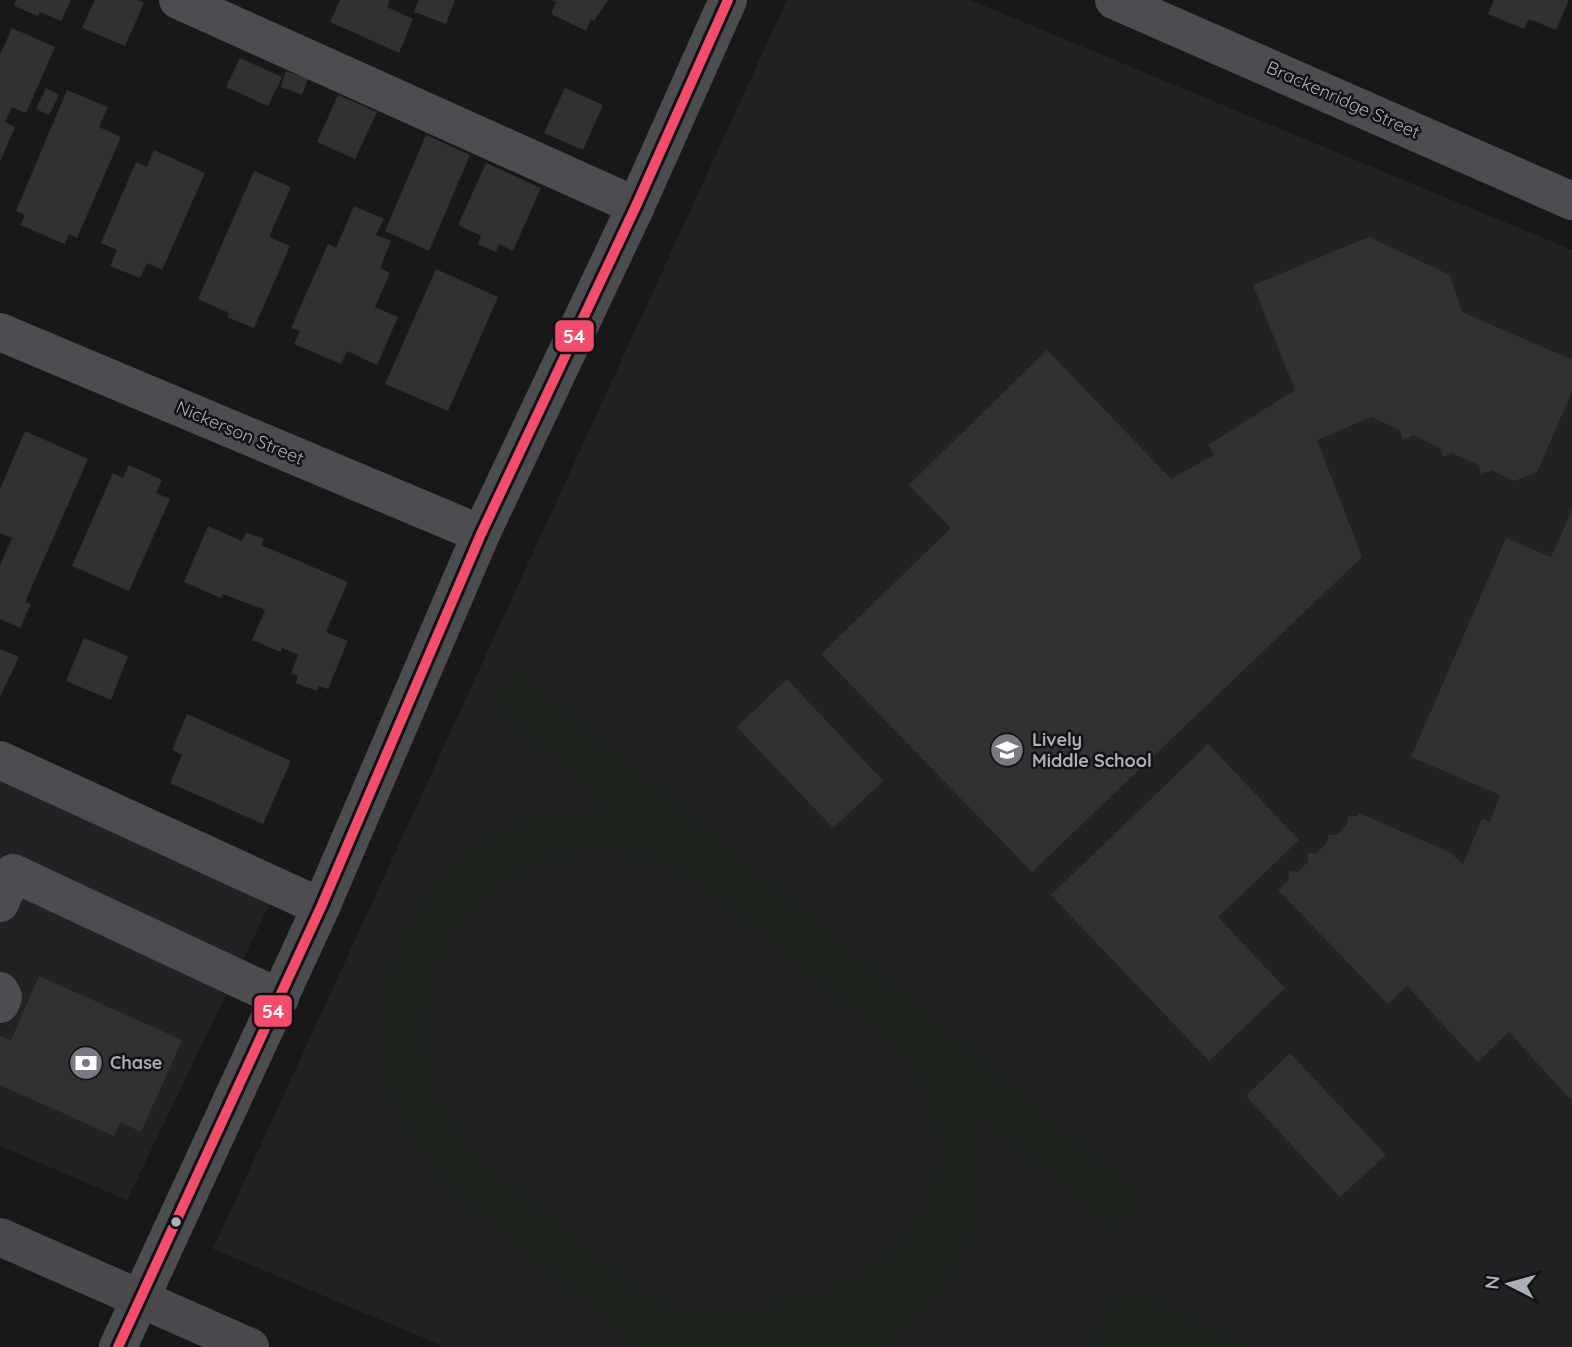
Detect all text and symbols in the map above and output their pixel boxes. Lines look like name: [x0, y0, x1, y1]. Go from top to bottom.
street label: Brackenridge Street: [1263, 55, 1423, 144]
line badge: 54: [554, 319, 595, 353]
text: 54: [563, 324, 585, 348]
street label: Nickerson Street: [173, 395, 307, 470]
place label: Lively Middle School: [1032, 728, 1152, 772]
school or university icon: Lively Middle School: [988, 731, 1026, 769]
line badge: 54: [253, 994, 293, 1028]
text: 54: [262, 999, 284, 1023]
bank icon: Chase: [67, 1044, 105, 1082]
place label: Chase: [110, 1051, 162, 1074]
unlabelled marker: [169, 1215, 183, 1229]
north arrow: [1474, 1249, 1544, 1319]
text: N: [1479, 1274, 1505, 1290]

